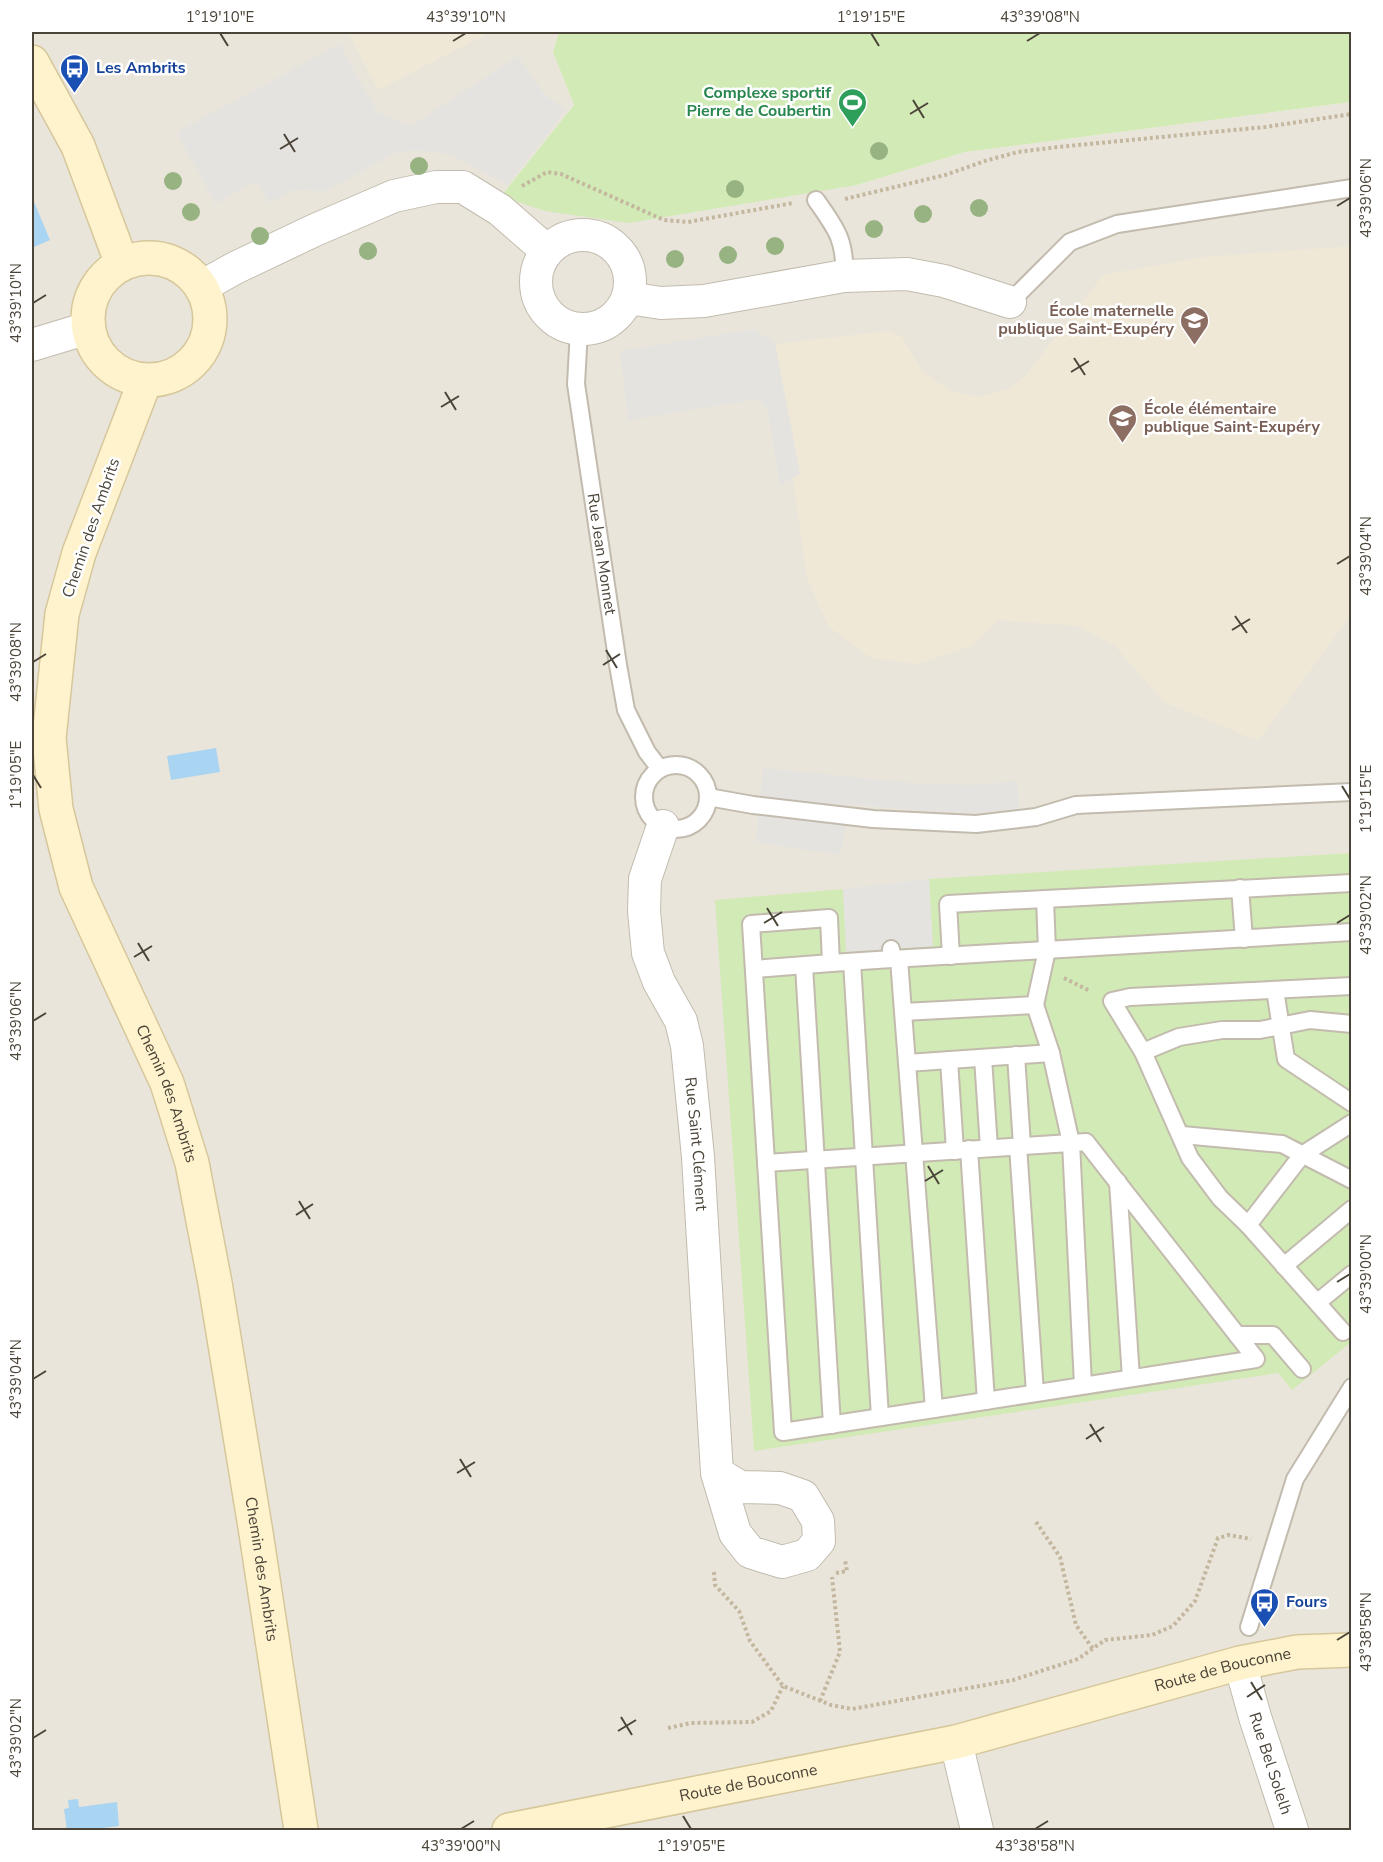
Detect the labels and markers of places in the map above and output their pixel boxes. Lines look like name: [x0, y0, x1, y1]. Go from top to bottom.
bus stop icon: Les Ambrits: [59, 52, 91, 94]
place label: Les Ambrits: [96, 57, 186, 79]
place label: Complexe sportif Pierre de Coubertin: [686, 82, 832, 122]
sports icon: Complexe sportif Pierre de Coubertin: [836, 86, 868, 128]
place label: École maternelle publique Saint-Exupéry: [998, 300, 1175, 340]
school or university icon: École maternelle publique Saint-Exupéry: [1179, 304, 1211, 346]
place label: École élémentaire publique Saint-Exupéry: [1144, 398, 1320, 438]
school or university icon: École élémentaire publique Saint-Exupéry: [1107, 402, 1139, 444]
bus stop icon: Fours: [1249, 1586, 1281, 1628]
place label: Fours: [1286, 1591, 1327, 1613]

